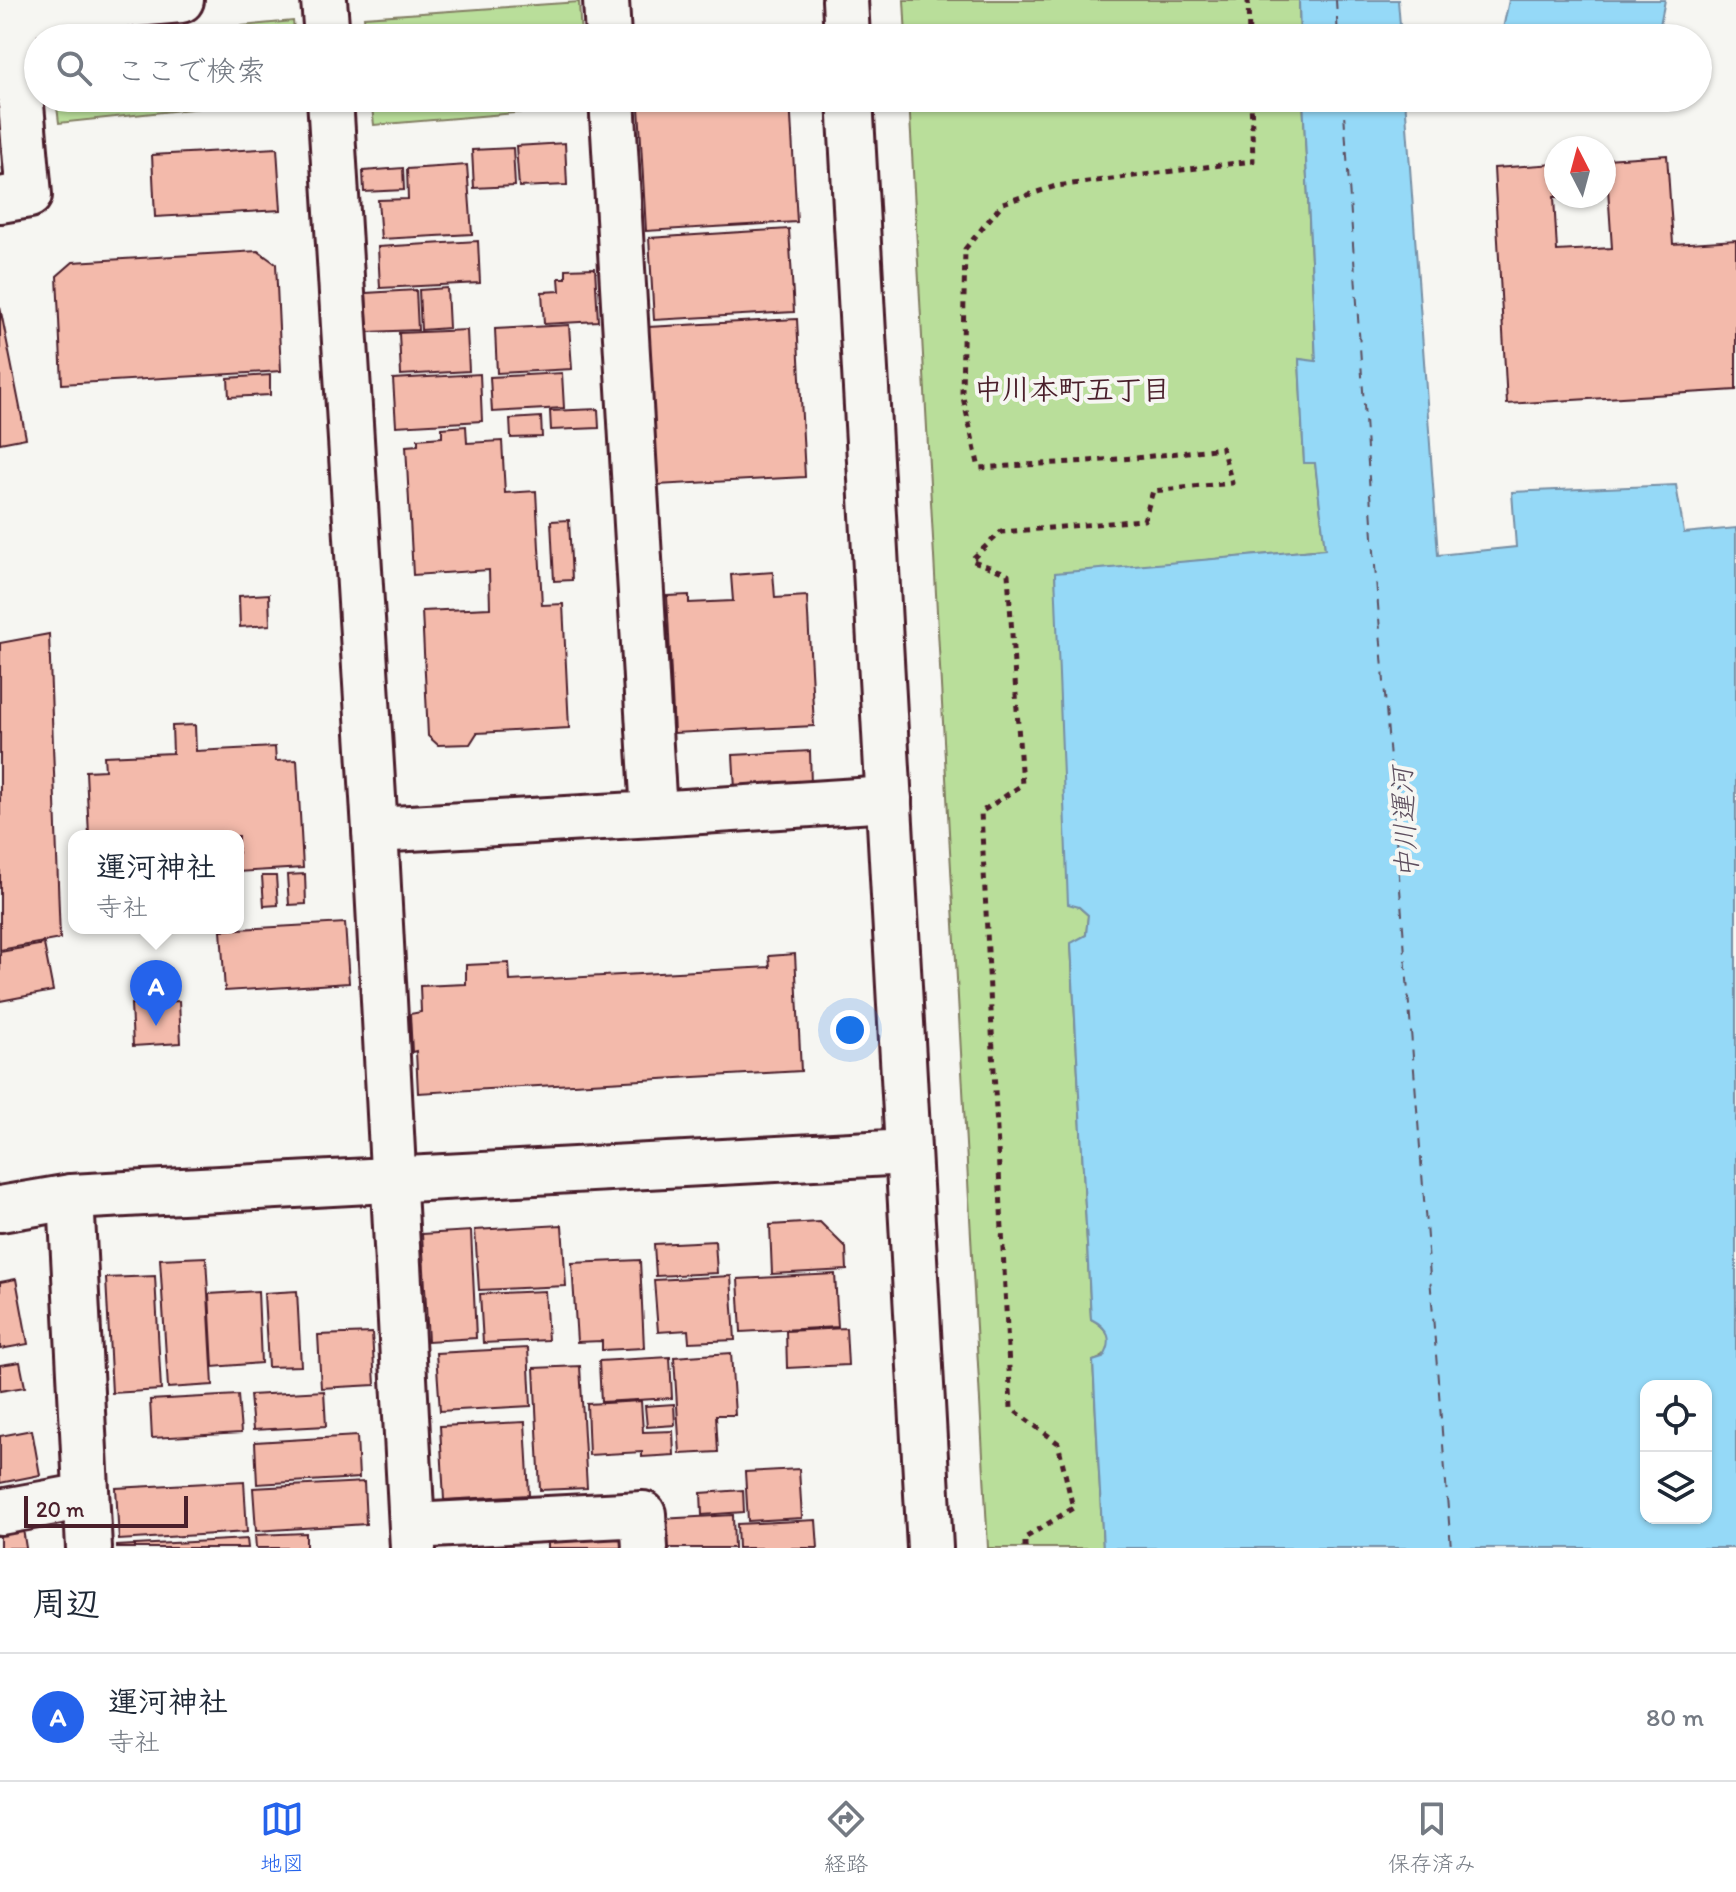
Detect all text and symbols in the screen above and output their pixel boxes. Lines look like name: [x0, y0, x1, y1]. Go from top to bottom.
search box: [24, 24, 1712, 112]
icon: search: [52, 46, 96, 90]
text: ここで検索: [116, 52, 266, 89]
north arrow: [1544, 136, 1616, 208]
district label: 中川本町五丁目: [974, 372, 1170, 406]
water label: 中川運河: [1384, 762, 1424, 880]
popup: [68, 830, 244, 934]
text: 運河神社: [96, 848, 216, 885]
text: 寺社: [96, 891, 148, 923]
pin: A: [130, 960, 182, 1026]
your location: [830, 1010, 870, 1050]
map controls: [1640, 1380, 1712, 1524]
button: locate: [1640, 1380, 1712, 1452]
button: layers: [1640, 1452, 1712, 1524]
scale bar: [24, 1492, 188, 1528]
text: 20 m: [36, 1496, 85, 1523]
text: 周辺: [32, 1583, 100, 1624]
text: 運河神社: [108, 1683, 228, 1720]
text: A: [50, 1701, 66, 1733]
text: 80 m: [1646, 1701, 1704, 1733]
text: 寺社: [108, 1726, 160, 1758]
tab: 地図: [260, 1797, 304, 1877]
tab: 経路: [824, 1797, 868, 1877]
tab: 保存済み: [1388, 1797, 1476, 1877]

